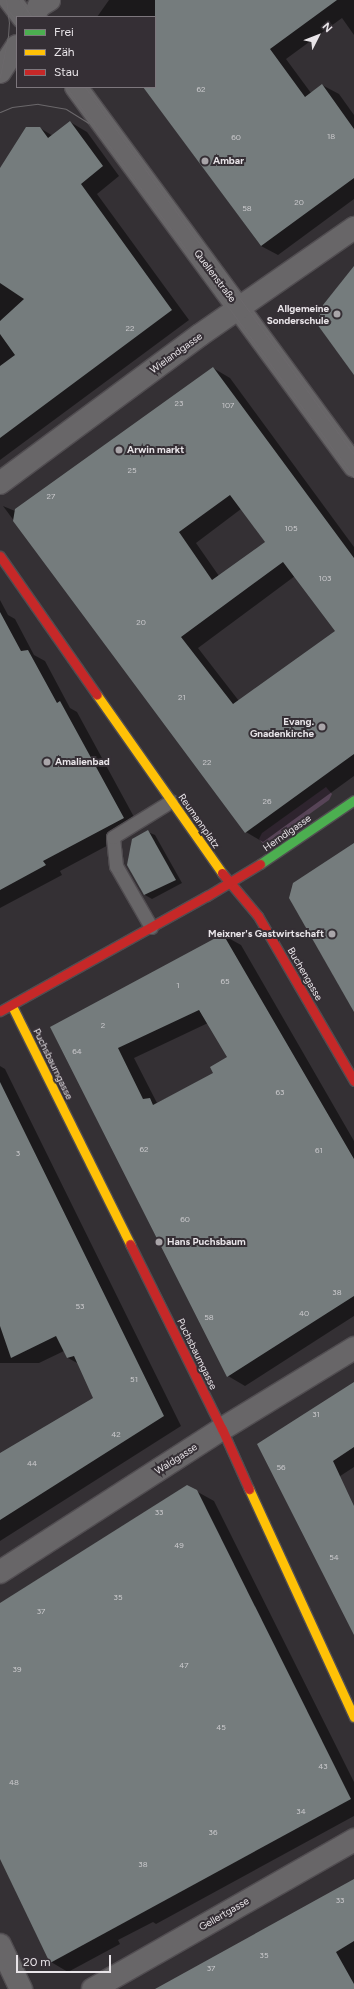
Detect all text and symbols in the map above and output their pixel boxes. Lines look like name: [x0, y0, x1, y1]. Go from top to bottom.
legend: [16, 16, 156, 88]
north arrow: [298, 16, 338, 56]
text: N: [320, 20, 335, 35]
text: Frei: [54, 25, 74, 39]
text: Zäh: [54, 45, 75, 59]
text: Stau: [54, 65, 79, 79]
house number: 62: [197, 85, 205, 95]
house number: 18: [327, 132, 335, 142]
house number: 60: [231, 133, 241, 143]
place label: Ambar: [213, 155, 244, 167]
marker: Ambar: [200, 156, 210, 166]
house number: 20: [294, 198, 304, 208]
house number: 58: [242, 204, 252, 214]
street label: Quellenstraße: [191, 248, 239, 304]
place label: Allgemeine Sonderschule: [267, 302, 329, 326]
marker: Allgemeine Sonderschule: [332, 309, 342, 319]
house number: 22: [126, 324, 134, 334]
street label: Wielandgasse: [147, 330, 205, 376]
house number: 23: [175, 399, 183, 409]
house number: 107: [222, 401, 234, 411]
place label: Arwin markt: [127, 444, 184, 456]
marker: Arwin markt: [114, 445, 124, 455]
house number: 25: [127, 466, 137, 476]
house number: 27: [47, 492, 55, 502]
house number: 105: [284, 524, 298, 534]
house number: 103: [319, 574, 331, 584]
house number: 20: [136, 618, 146, 628]
house number: 21: [178, 693, 186, 703]
place label: Evang. Gnadenkirche: [250, 715, 314, 738]
marker: Evang. Gnadenkirche: [317, 722, 327, 732]
place label: Amalienbad: [55, 756, 110, 768]
marker: Amalienbad: [42, 757, 52, 767]
house number: 22: [203, 758, 211, 768]
street label: Reumannplatz: [176, 791, 222, 851]
house number: 26: [263, 797, 271, 807]
street label: Herndlgasse: [261, 812, 313, 854]
place label: Meixner's Gastwirtschaft: [208, 928, 324, 940]
marker: Meixner's Gastwirtschaft: [327, 929, 337, 939]
street label: Buchengasse: [285, 945, 325, 1003]
house number: 65: [220, 977, 230, 987]
house number: 1: [176, 981, 180, 991]
house number: 2: [101, 1021, 105, 1031]
street label: Puchsbaumgasse: [31, 1026, 75, 1102]
house number: 64: [72, 1047, 82, 1057]
house number: 63: [276, 1088, 284, 1098]
house number: 62: [140, 1145, 148, 1155]
house number: 61: [315, 1146, 323, 1156]
house number: 3: [16, 1149, 20, 1159]
house number: 60: [180, 1215, 190, 1225]
place label: Hans Puchsbaum: [167, 1236, 246, 1248]
marker: Hans Puchsbaum: [154, 1237, 164, 1247]
house number: 38: [332, 1288, 342, 1298]
house number: 53: [76, 1302, 84, 1312]
house number: 40: [299, 1309, 309, 1319]
house number: 58: [204, 1313, 214, 1323]
street label: Puchsbaumgasse: [175, 1316, 219, 1392]
house number: 51: [130, 1375, 138, 1385]
house number: 31: [312, 1410, 320, 1420]
house number: 42: [111, 1430, 121, 1440]
street label: Waldgasse: [153, 1441, 199, 1477]
house number: 44: [27, 1459, 37, 1469]
house number: 56: [276, 1463, 286, 1473]
house number: 33: [155, 1508, 163, 1518]
house number: 49: [174, 1541, 184, 1551]
house number: 54: [329, 1553, 339, 1563]
house number: 35: [114, 1593, 122, 1603]
house number: 37: [37, 1607, 45, 1617]
house number: 47: [179, 1661, 189, 1671]
house number: 39: [13, 1665, 21, 1675]
house number: 45: [216, 1723, 226, 1733]
house number: 43: [318, 1762, 328, 1772]
house number: 48: [9, 1778, 19, 1788]
house number: 34: [296, 1807, 306, 1817]
house number: 36: [209, 1828, 217, 1838]
house number: 38: [138, 1860, 148, 1870]
street label: Gellertgasse: [197, 1895, 251, 1933]
house number: 33: [336, 1896, 344, 1906]
scale bar: [18, 1947, 113, 1973]
house number: 35: [260, 1951, 268, 1961]
text: 20 m: [23, 1955, 51, 1969]
house number: 37: [207, 1964, 215, 1974]

